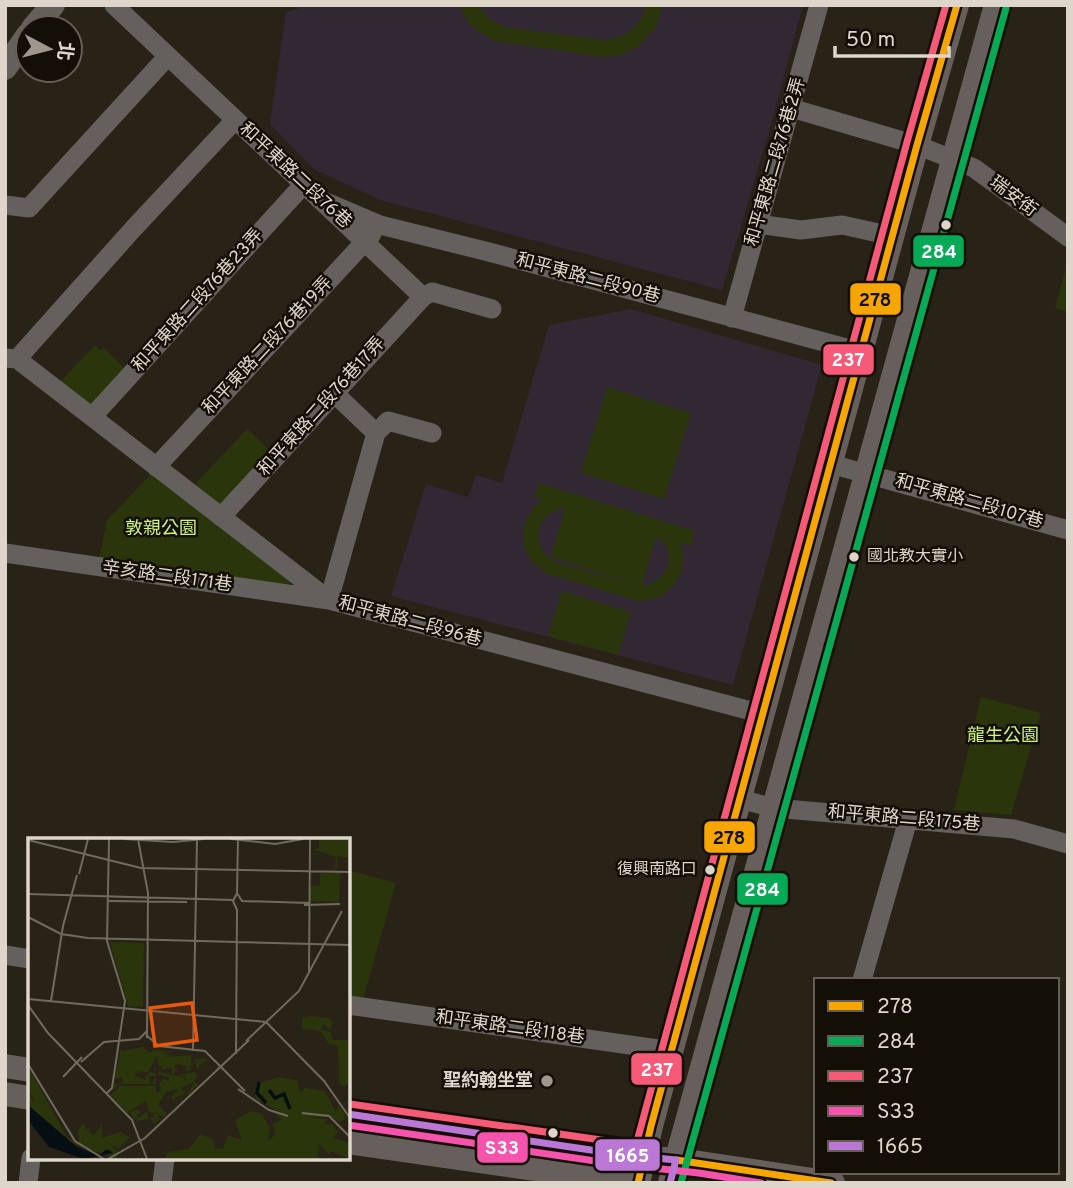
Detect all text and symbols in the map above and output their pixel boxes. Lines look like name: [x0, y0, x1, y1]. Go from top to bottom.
north arrow: [14, 14, 84, 84]
scale bar: [835, 14, 949, 58]
text: 50 m: [846, 27, 895, 54]
text: 北: [51, 40, 77, 62]
street label: 和平東路二段76巷2弄: [741, 75, 811, 249]
street label: 和平東路二段76巷: [234, 118, 356, 234]
street label: 瑞安街: [985, 172, 1041, 222]
unlabelled marker: [939, 218, 953, 232]
street label: 和平東路二段76巷23弄: [128, 225, 268, 377]
line badge: 284: [912, 234, 965, 268]
text: 284: [921, 241, 957, 265]
street label: 和平東路二段90巷: [513, 249, 663, 309]
street label: 和平東路二段76巷19弄: [198, 272, 338, 420]
line badge: 278: [849, 282, 902, 316]
text: 278: [858, 289, 892, 313]
street label: 和平東路二段76巷17弄: [253, 333, 391, 481]
line badge: 237: [822, 343, 875, 376]
text: 237: [832, 349, 864, 373]
street label: 和平東路二段107巷: [892, 470, 1046, 534]
park label: 敦親公園: [125, 518, 197, 541]
place label: 國北教大實小: [867, 547, 963, 567]
marker: 國北教大實小: [847, 550, 861, 564]
street label: 辛亥路二段171巷: [100, 556, 234, 598]
street label: 和平東路二段96巷: [336, 592, 484, 652]
park label: 龍生公園: [967, 725, 1039, 748]
street label: 和平東路二段175巷: [827, 801, 981, 837]
line badge: 278: [703, 820, 756, 854]
text: 278: [712, 827, 746, 851]
inset map: [28, 838, 350, 1160]
place label: 復興南路口: [617, 860, 697, 880]
marker: 復興南路口: [703, 863, 717, 877]
line badge: 284: [736, 872, 789, 906]
text: 284: [744, 879, 780, 903]
legend: [814, 978, 1059, 1174]
text: 278: [877, 994, 913, 1021]
street label: 和平東路二段118巷: [434, 1006, 586, 1050]
text: 284: [877, 1029, 916, 1056]
line badge: 237: [630, 1052, 683, 1086]
text: 237: [641, 1059, 673, 1083]
text: 237: [877, 1064, 913, 1091]
place label: 聖約翰坐堂: [443, 1070, 533, 1093]
marker: 聖約翰坐堂: [539, 1073, 555, 1089]
text: S33: [877, 1099, 915, 1126]
unlabelled marker: [546, 1126, 560, 1140]
line badge: S33: [476, 1131, 529, 1164]
text: 1665: [877, 1134, 923, 1161]
text: S33: [485, 1137, 519, 1161]
line badge: 1665: [594, 1138, 661, 1172]
text: 1665: [607, 1145, 649, 1169]

